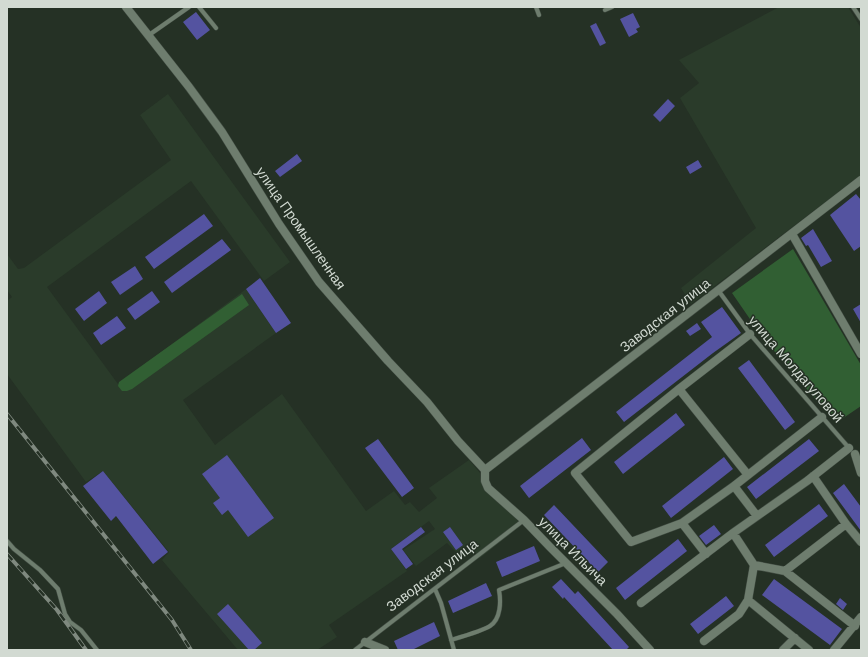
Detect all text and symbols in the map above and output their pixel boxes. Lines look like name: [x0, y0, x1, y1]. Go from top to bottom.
street label: улица Промышленная: [252, 163, 350, 293]
street label: Заводская улица: [616, 274, 714, 356]
street label: улица Молдагуловой: [744, 312, 848, 426]
street label: улица Ильича: [535, 513, 612, 590]
street label: Заводская улица: [383, 535, 482, 615]

